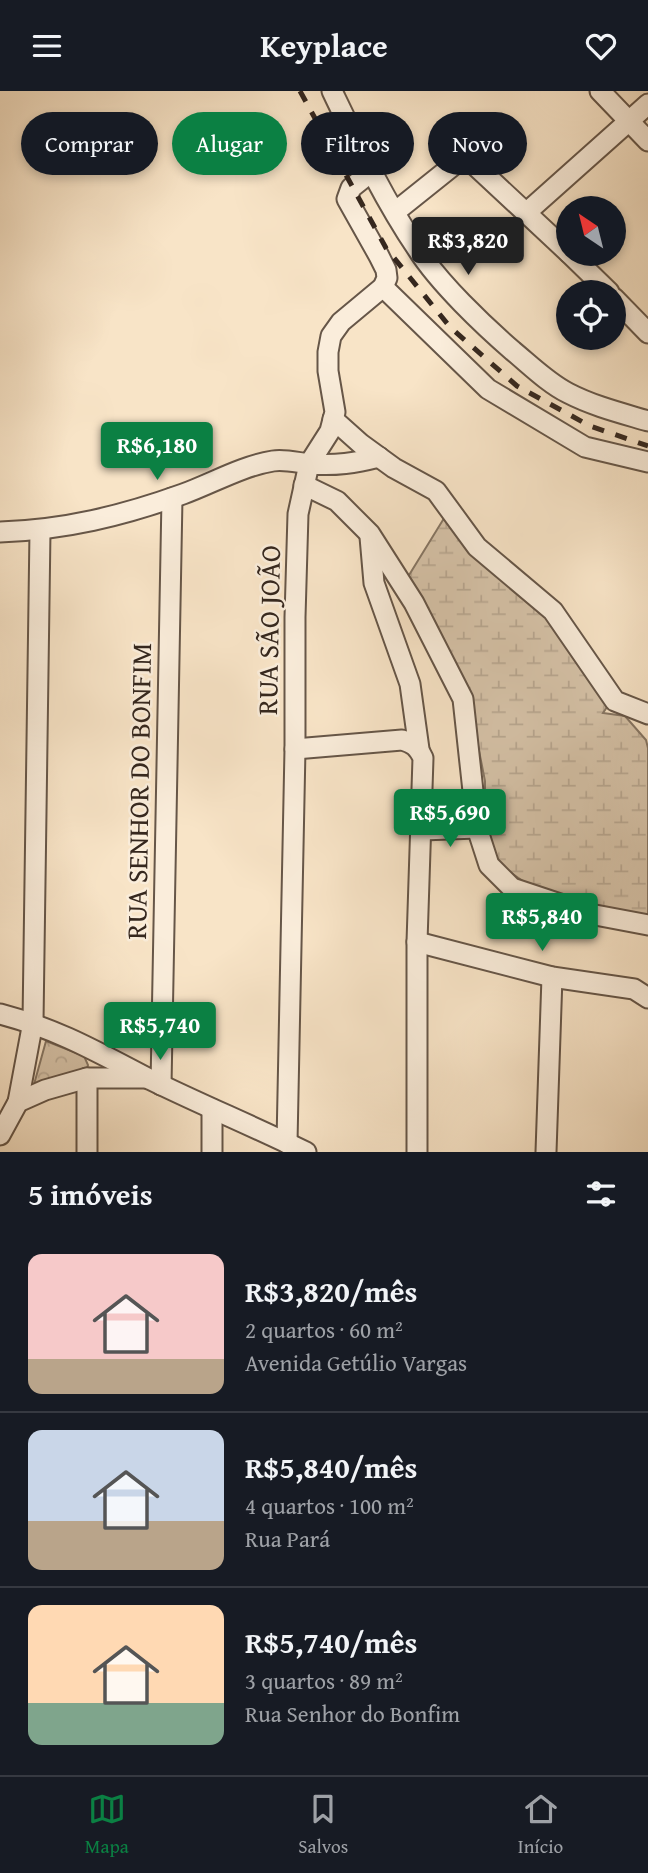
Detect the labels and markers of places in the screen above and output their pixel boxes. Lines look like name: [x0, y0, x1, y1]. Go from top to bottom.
pin: R$3,820: [403, 218, 533, 277]
pin: R$6,180: [92, 423, 222, 482]
pin: R$5,690: [385, 789, 515, 849]
pin: R$5,840: [477, 893, 607, 953]
pin: R$5,740: [95, 1003, 225, 1062]

